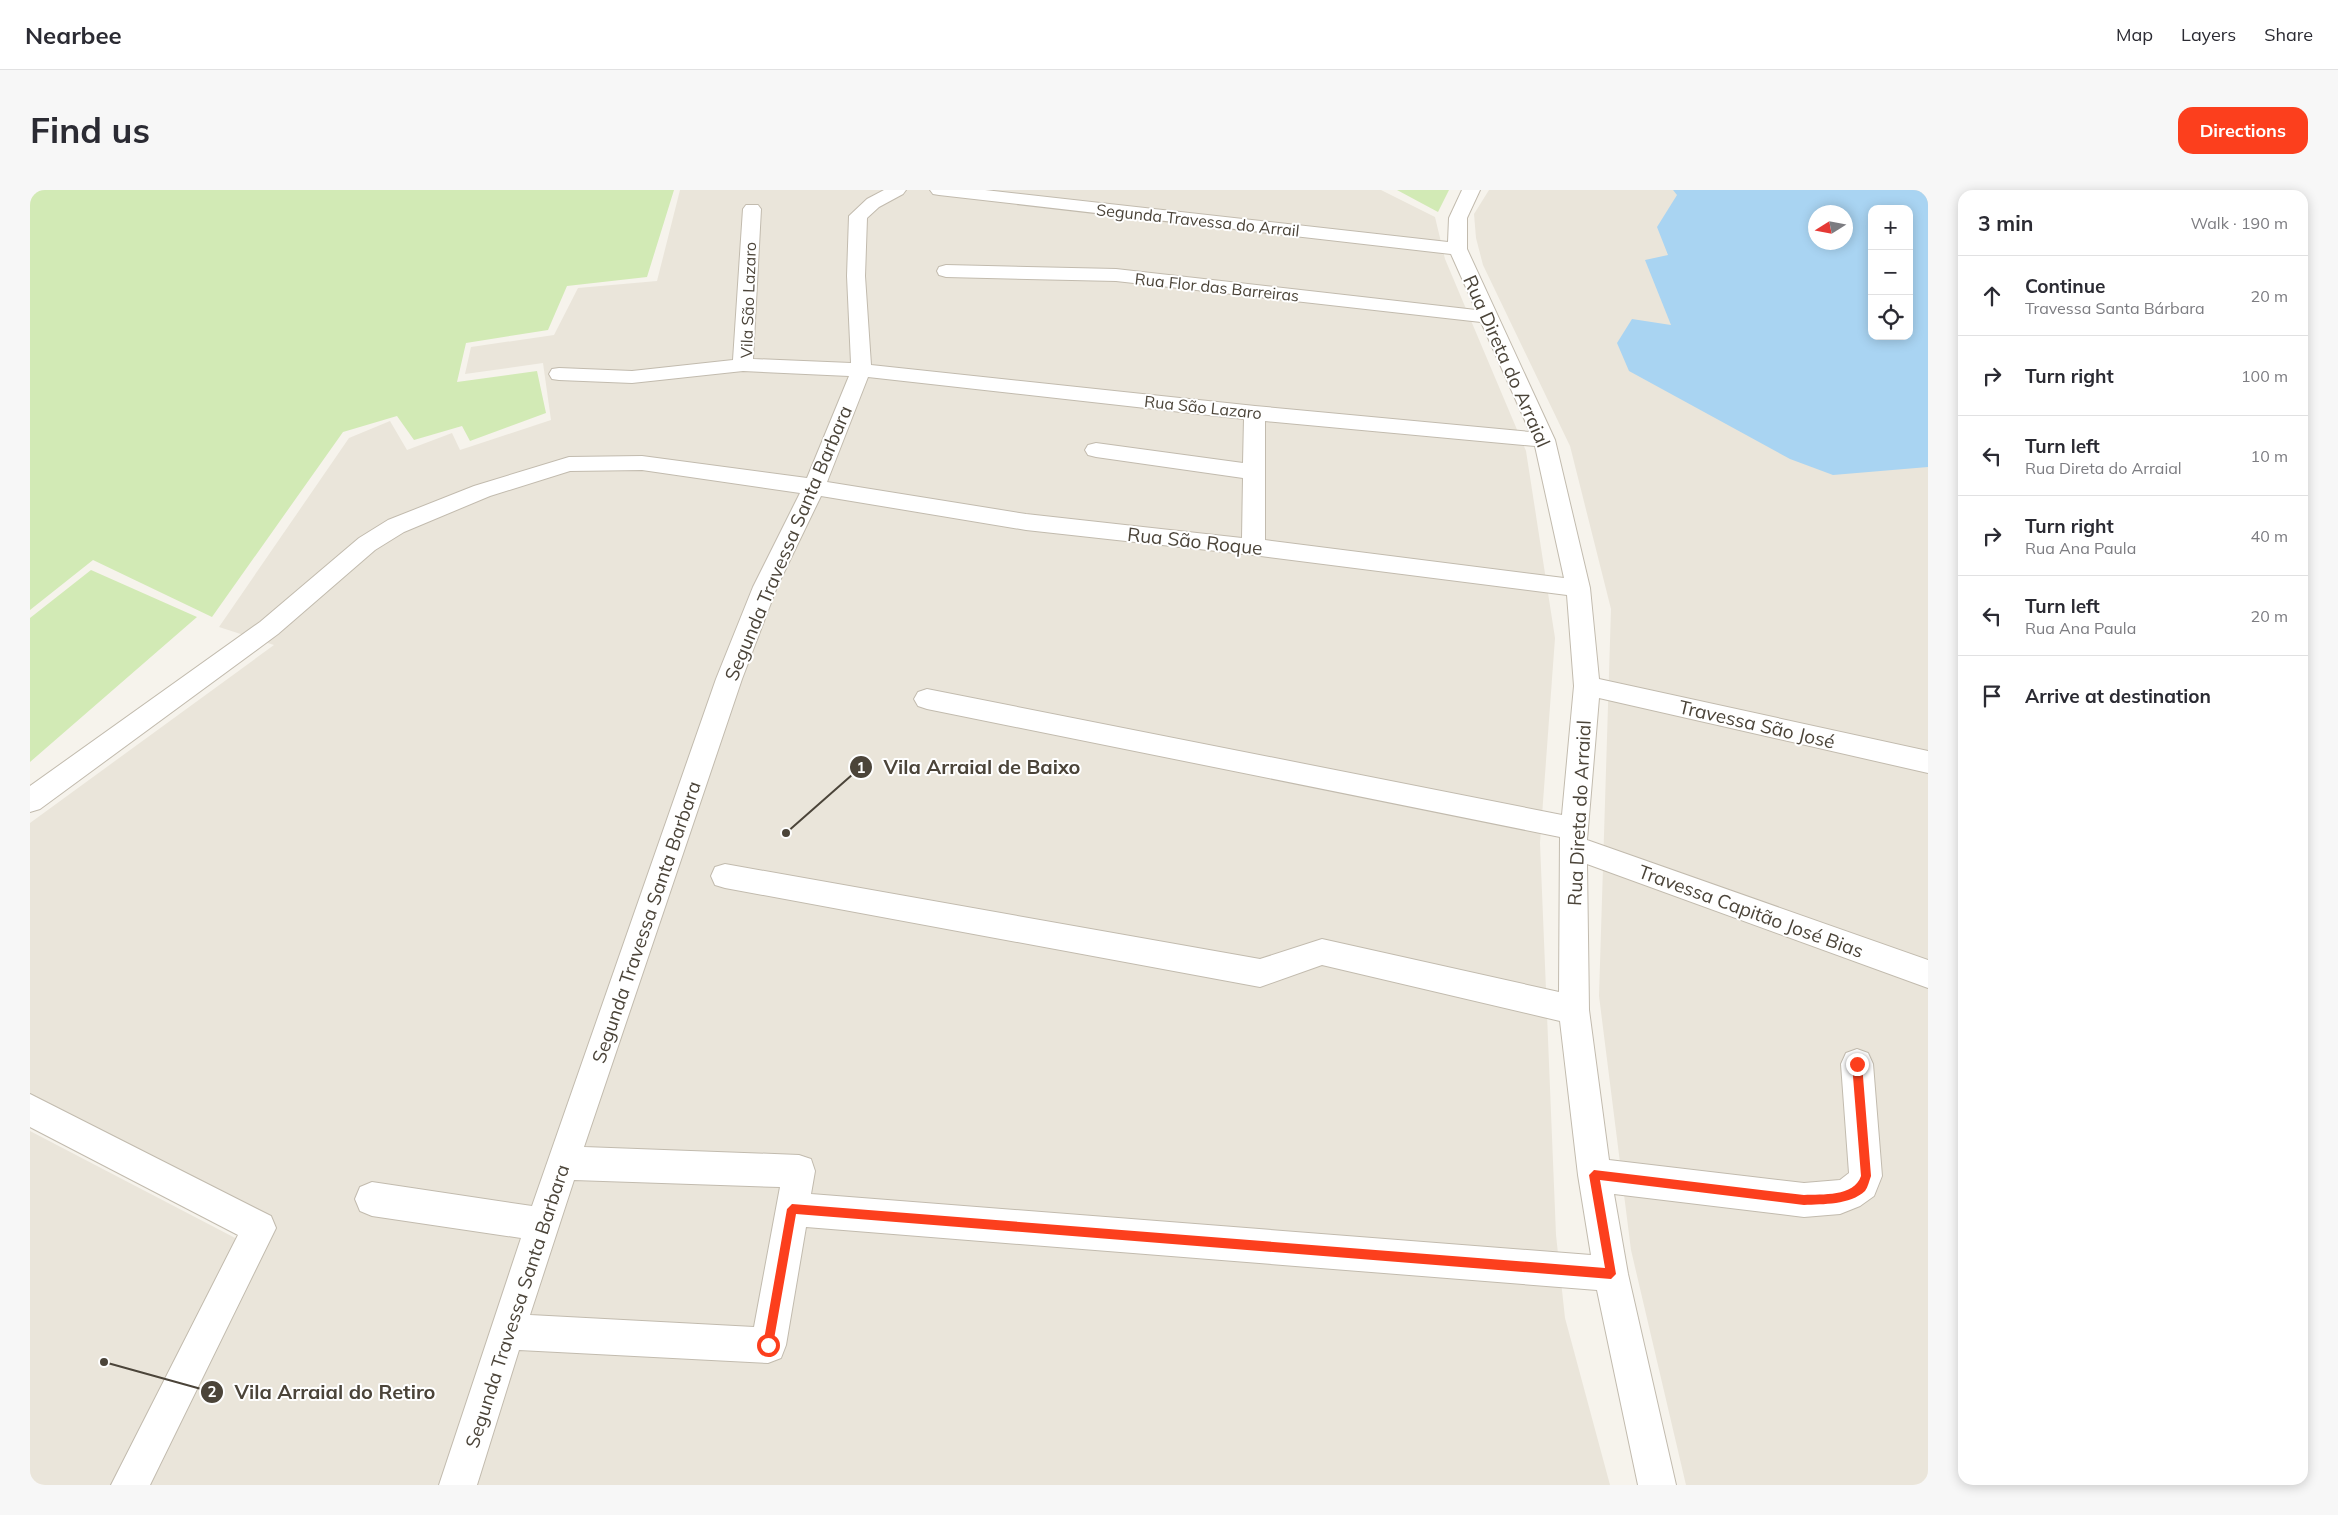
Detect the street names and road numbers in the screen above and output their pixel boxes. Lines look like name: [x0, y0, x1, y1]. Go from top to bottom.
street label: Segunda Travessa do Arrail: [1095, 199, 1301, 241]
street label: Vila São Lazaro: [736, 241, 760, 359]
street label: Rua Flor das Barreiras: [1134, 268, 1300, 306]
street label: Rua Direta do Arraial: [1458, 271, 1556, 451]
street label: Rua São Lazaro: [1143, 391, 1263, 423]
street label: Segunda Travessa Santa Barbara: [719, 402, 857, 684]
street label: Rua São Roque: [1126, 522, 1264, 560]
street label: Travessa São José: [1677, 694, 1837, 754]
street label: Rua Direta do Arraial: [1562, 719, 1596, 907]
street label: Segunda Travessa Santa Barbara: [586, 778, 706, 1066]
street label: Travessa Capitão José Bias: [1635, 859, 1867, 963]
street label: Segunda Travessa Santa Barbara: [460, 1161, 574, 1451]

